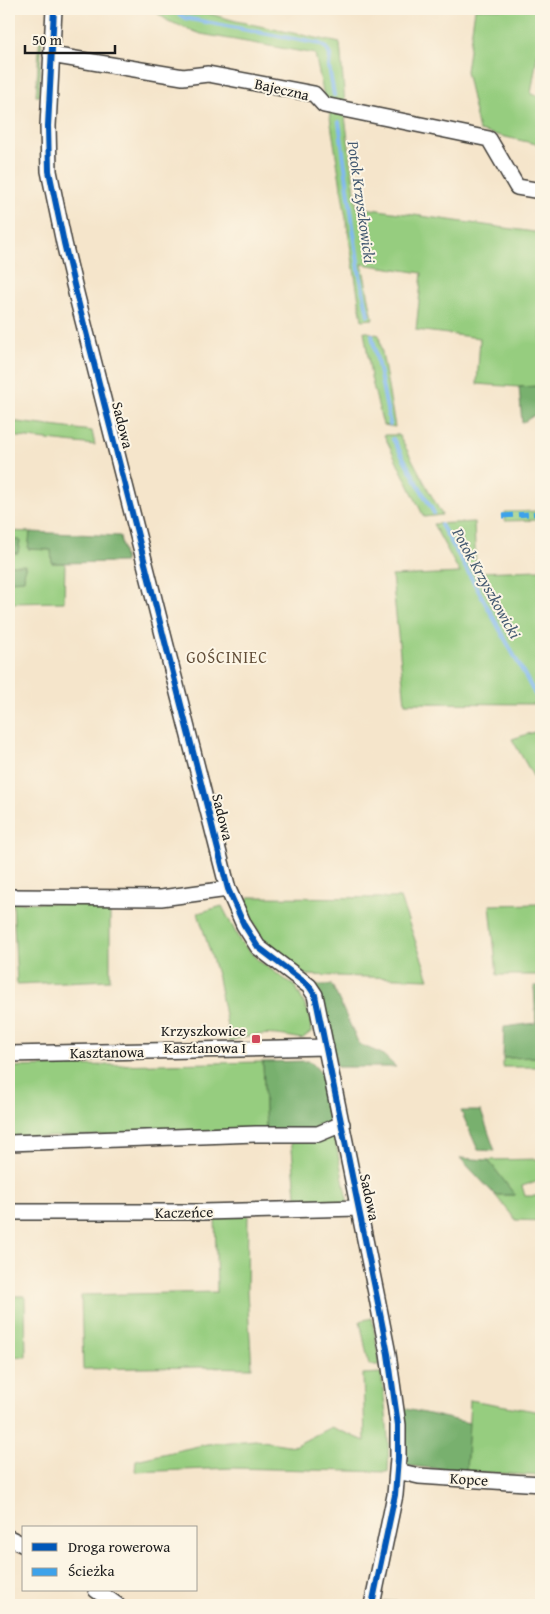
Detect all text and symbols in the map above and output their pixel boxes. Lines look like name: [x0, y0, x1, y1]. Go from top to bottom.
scale bar: [25, 22, 115, 54]
text: 50 m: [32, 29, 63, 50]
street label: Bajeczna: [253, 73, 311, 105]
water label: Potok Krzyszkowicki: [341, 138, 382, 265]
street label: Sadowa: [107, 399, 139, 451]
water label: Potok Krzyszkowicki: [446, 522, 527, 643]
district label: GOŚCINIEC: [186, 645, 268, 669]
street label: Sadowa: [207, 791, 239, 843]
place label: Krzyszkowice Kasztanowa I: [161, 1020, 246, 1058]
marker: Krzyszkowice Kasztanowa I: [250, 1033, 262, 1045]
street label: Kasztanowa: [70, 1041, 144, 1063]
street label: Sadowa: [355, 1172, 385, 1222]
street label: Kaczeńce: [155, 1201, 213, 1223]
street label: Kopce: [449, 1467, 489, 1491]
legend: [22, 1526, 198, 1592]
text: Droga rowerowa: [68, 1536, 170, 1557]
text: Ścieżka: [68, 1560, 115, 1581]

